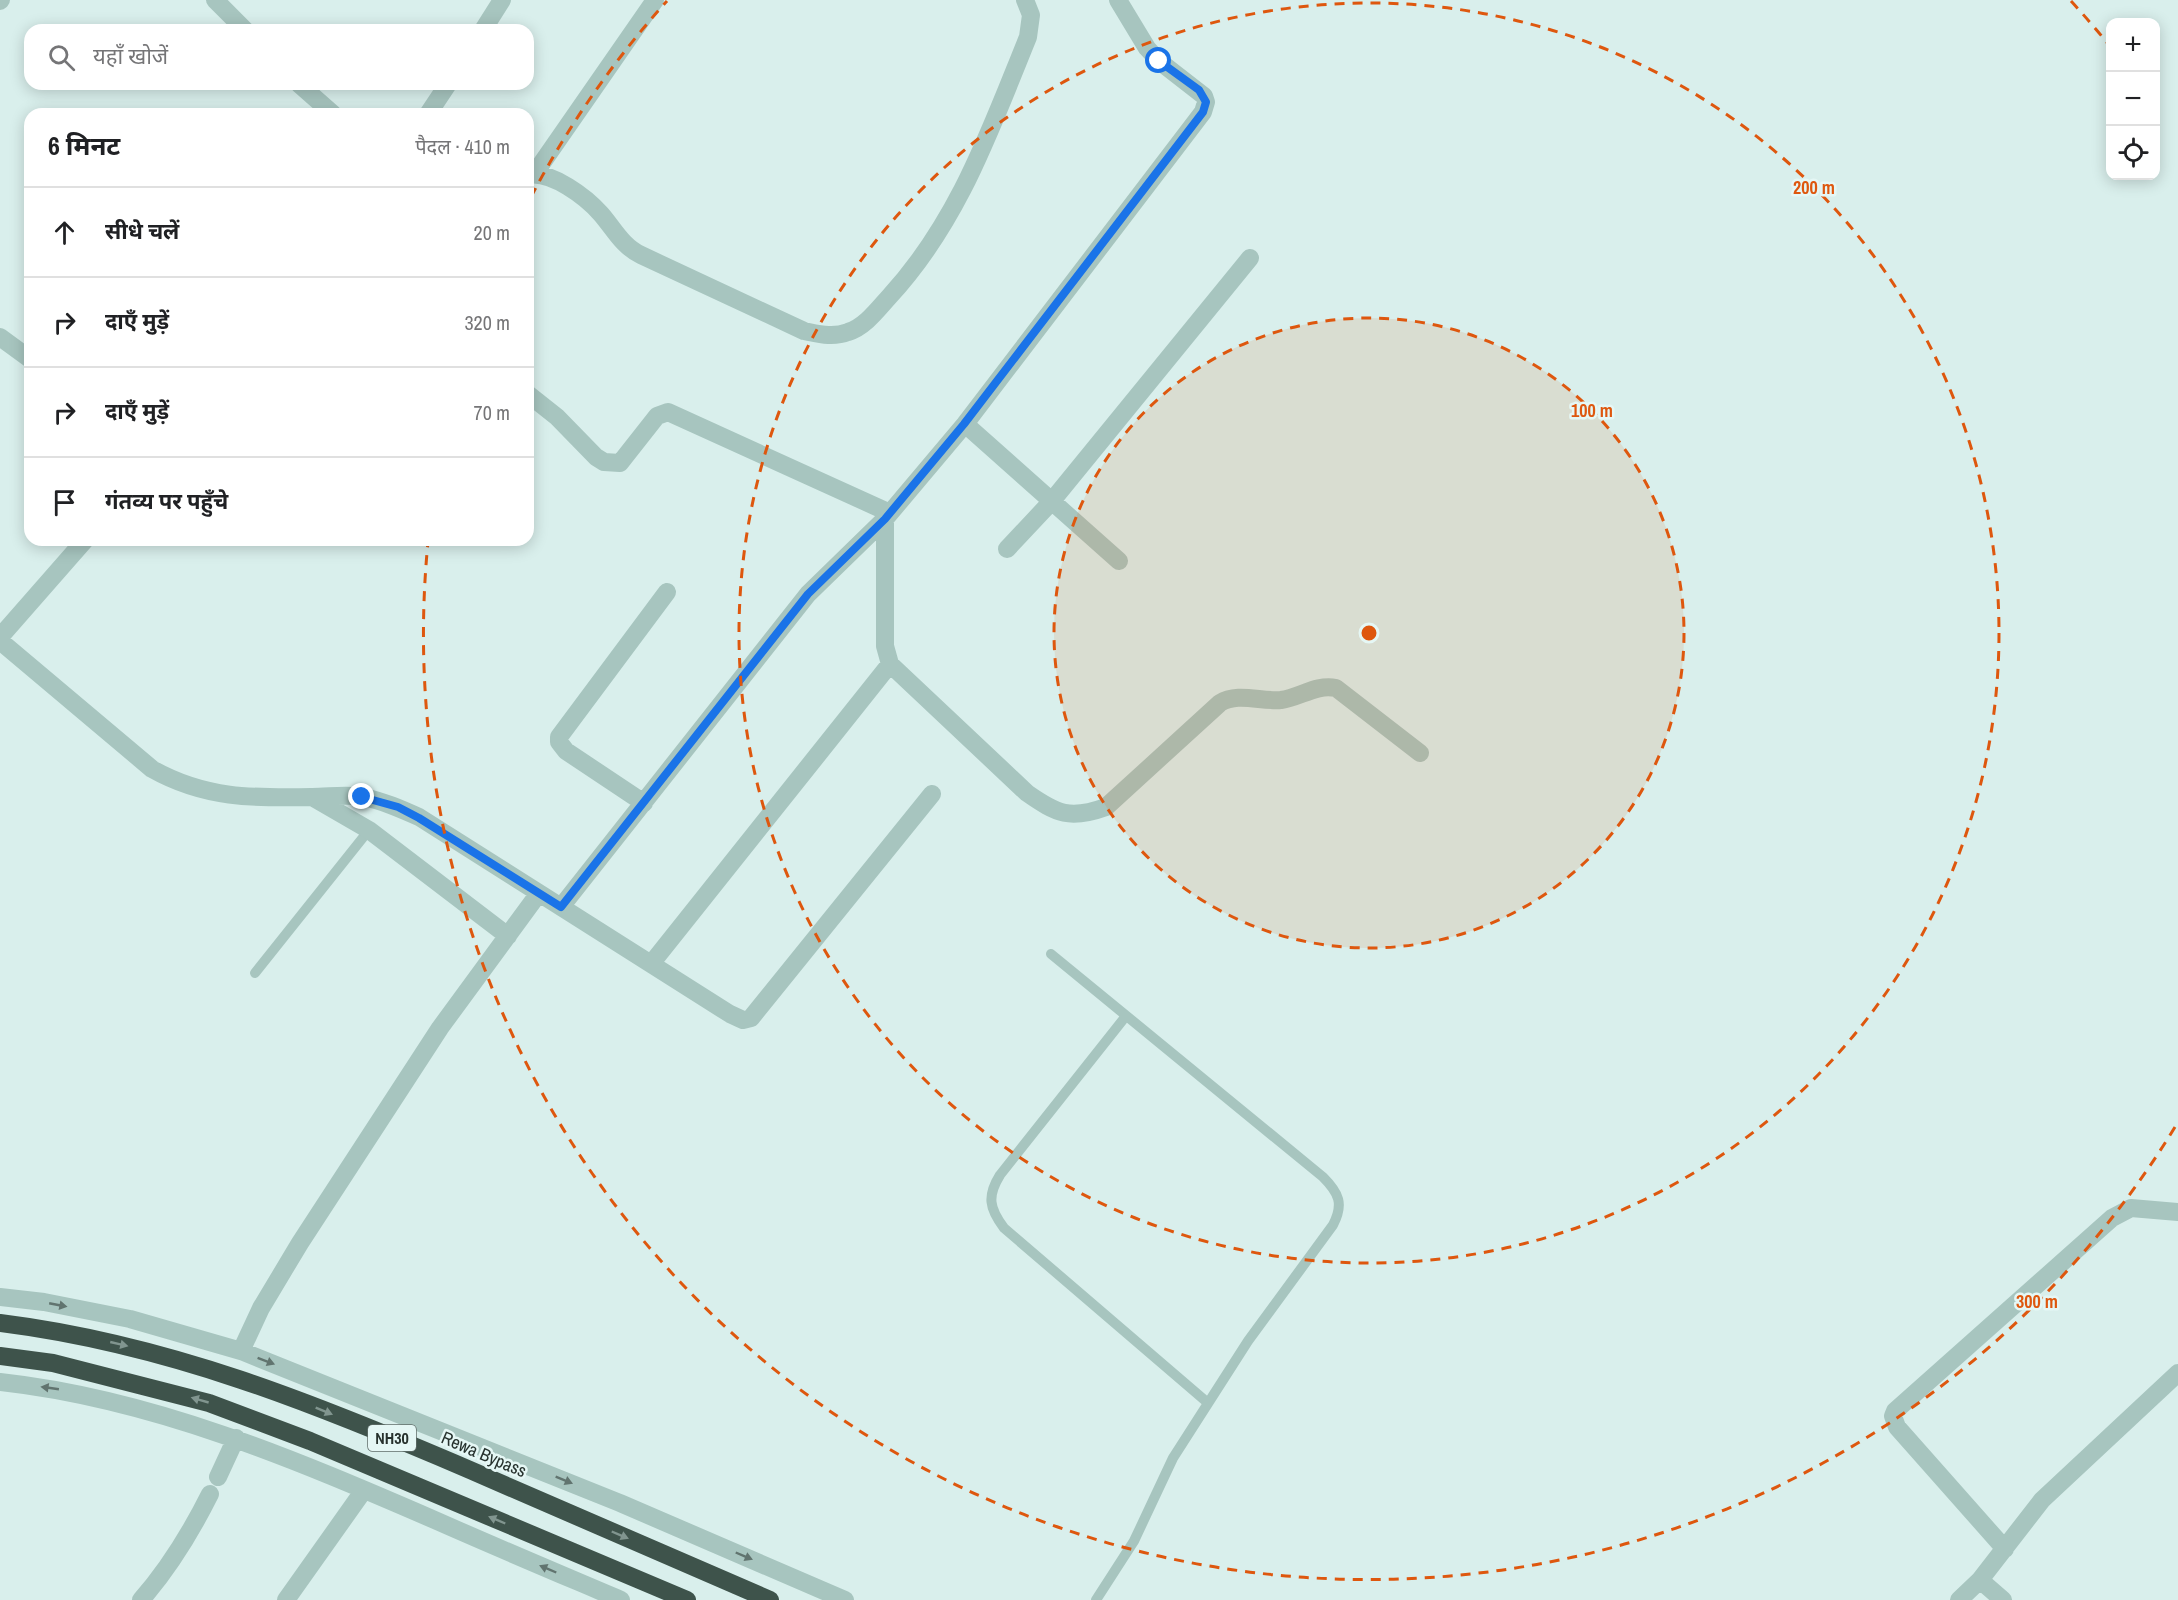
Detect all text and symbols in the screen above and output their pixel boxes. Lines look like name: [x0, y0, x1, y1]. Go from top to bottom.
map controls: [2106, 18, 2160, 180]
button: +: [2106, 18, 2160, 72]
search box: [24, 24, 534, 90]
icon: search: [45, 41, 78, 74]
text: यहाँ खोजें: [93, 41, 168, 71]
route start: [1145, 47, 1171, 73]
button: −: [2106, 72, 2160, 126]
button: locate: [2106, 126, 2160, 180]
text: 6 मिनट: [48, 128, 120, 163]
text: पैदल · 410 m: [415, 133, 510, 160]
text: 200 m: [1793, 175, 1835, 200]
icon: ahead: [48, 216, 81, 249]
text: सीधे चलें: [105, 216, 179, 246]
text: 20 m: [474, 219, 510, 246]
icon: right: [48, 306, 81, 339]
text: दाएँ मुड़ें: [105, 306, 169, 336]
text: 320 m: [464, 309, 510, 336]
icon: right: [48, 396, 81, 429]
text: दाएँ मुड़ें: [105, 396, 169, 426]
text: 100 m: [1571, 398, 1613, 423]
text: 70 m: [474, 399, 510, 426]
icon: arrive: [48, 486, 81, 519]
text: गंतव्य पर पहुँचे: [105, 486, 228, 516]
centre of rings: [1359, 623, 1379, 643]
route end: [348, 783, 374, 809]
text: 300 m: [2016, 1289, 2058, 1314]
one-way arrow: [49, 1301, 68, 1310]
one-way arrow: [110, 1339, 129, 1349]
one-way arrow: [257, 1357, 275, 1366]
one-way arrow: [41, 1383, 60, 1393]
one-way arrow: [190, 1395, 209, 1405]
one-way arrow: [316, 1406, 334, 1416]
road number: NH30: [368, 1425, 416, 1451]
street label: Rewa Bypass: [438, 1425, 530, 1483]
one-way arrow: [556, 1475, 574, 1485]
one-way arrow: [488, 1515, 506, 1525]
one-way arrow: [612, 1531, 629, 1540]
one-way arrow: [735, 1552, 753, 1561]
one-way arrow: [539, 1564, 557, 1574]

